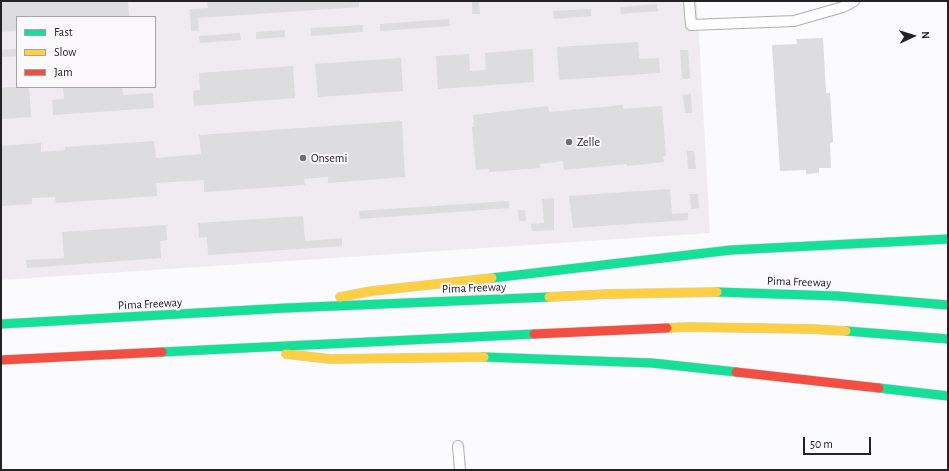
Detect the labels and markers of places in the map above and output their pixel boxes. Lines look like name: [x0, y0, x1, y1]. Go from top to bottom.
place label: Zelle: [577, 135, 600, 149]
marker: Zelle: [564, 137, 574, 147]
place label: Onsemi: [311, 151, 347, 165]
marker: Onsemi: [298, 153, 308, 163]

